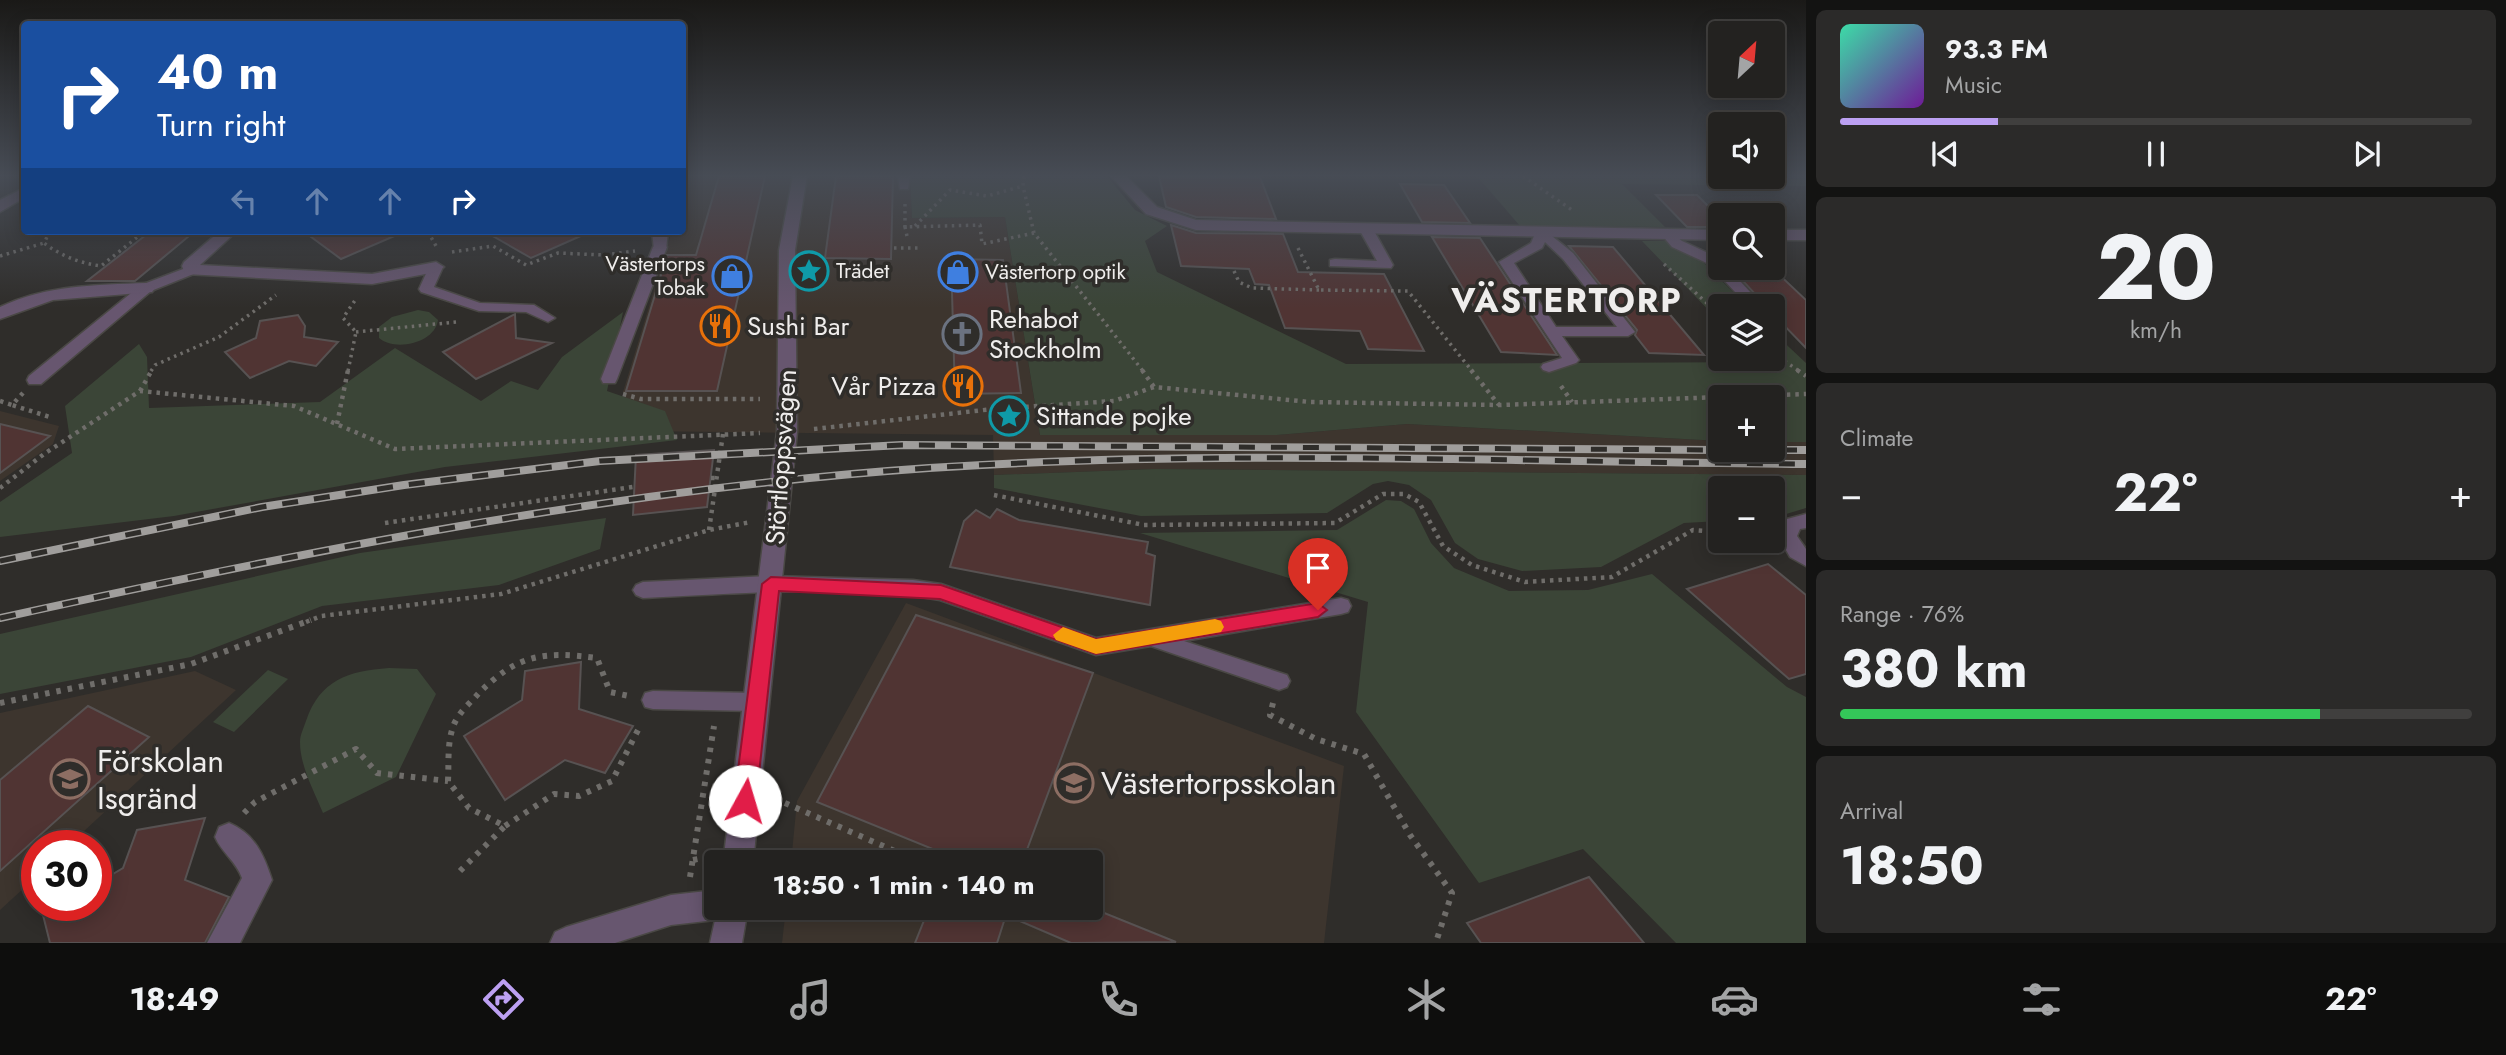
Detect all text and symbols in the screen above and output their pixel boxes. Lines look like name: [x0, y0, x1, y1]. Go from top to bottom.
north arrow: [1708, 21, 1785, 98]
map controls: [1708, 21, 1785, 553]
text: 93.3 FM: [1945, 30, 2048, 68]
text: 40 m: [157, 37, 279, 107]
icon: right: [42, 49, 133, 140]
text: Music: [1945, 68, 2002, 102]
text: Turn right: [157, 102, 286, 148]
button: sound: [1708, 112, 1785, 189]
icon: previous: [1926, 135, 1964, 173]
icon: pause: [2137, 135, 2175, 173]
icon: next: [2348, 135, 2386, 173]
icon: left: [225, 182, 263, 220]
icon: ahead: [298, 182, 336, 220]
icon: ahead: [371, 182, 409, 220]
icon: right: [444, 182, 482, 220]
text: 20: [2096, 202, 2216, 333]
button: search: [1708, 203, 1785, 280]
place label: Västertorps Tobak: [605, 249, 706, 303]
place icon: Trädet: [788, 250, 830, 292]
shop icon: Västertorp optik: [937, 251, 979, 293]
shop icon: Västertorps Tobak: [711, 255, 753, 297]
place label: Trädet: [836, 256, 889, 286]
place label: Västertorp optik: [985, 257, 1126, 287]
district label: VÄSTERTORP: [1450, 277, 1683, 324]
button: layers: [1708, 294, 1785, 371]
place label: Rehabot Stockholm: [989, 300, 1102, 368]
restaurant icon: Sushi Bar: [699, 305, 741, 347]
place label: Sushi Bar: [747, 307, 850, 345]
church icon: Rehabot Stockholm: [941, 313, 983, 355]
text: km/h: [2130, 313, 2182, 347]
restaurant icon: Vår Pizza: [942, 365, 984, 407]
place label: Vår Pizza: [831, 367, 936, 405]
street label: Störtloppsvägen: [756, 368, 806, 546]
button: +: [1708, 385, 1785, 462]
place icon: Sittande pojke: [988, 395, 1030, 437]
place label: Sittande pojke: [1036, 397, 1192, 435]
text: Climate: [1840, 421, 1913, 455]
text: 22°: [2114, 455, 2197, 531]
text: −: [1840, 466, 1862, 521]
text: +: [2449, 466, 2472, 521]
button: −: [1708, 476, 1785, 553]
pin: [1288, 538, 1348, 610]
icon: arrive: [1299, 549, 1337, 587]
text: Range · 76%: [1840, 597, 1964, 631]
text: 380 km: [1840, 631, 2028, 707]
place label: Förskolan Isgränd: [97, 738, 224, 821]
school or university icon: Förskolan Isgränd: [49, 758, 91, 800]
place label: Västertorpsskolan: [1101, 760, 1336, 806]
school or university icon: Västertorpsskolan: [1053, 762, 1095, 804]
position arrow: [708, 764, 782, 838]
text: Arrival: [1840, 794, 1903, 828]
text: 18:50: [1840, 828, 1984, 904]
speed limit sign: 30: [21, 830, 112, 921]
text: 18:50 · 1 min · 140 m: [772, 866, 1035, 904]
icon: directions: [479, 975, 528, 1024]
icon: music: [786, 975, 835, 1024]
icon: phone: [1094, 975, 1143, 1024]
icon: climate: [1402, 975, 1451, 1024]
icon: car: [1710, 975, 1759, 1024]
icon: filters: [2017, 975, 2066, 1024]
text: 18:49: [129, 976, 220, 1022]
text: 22°: [2325, 976, 2377, 1022]

